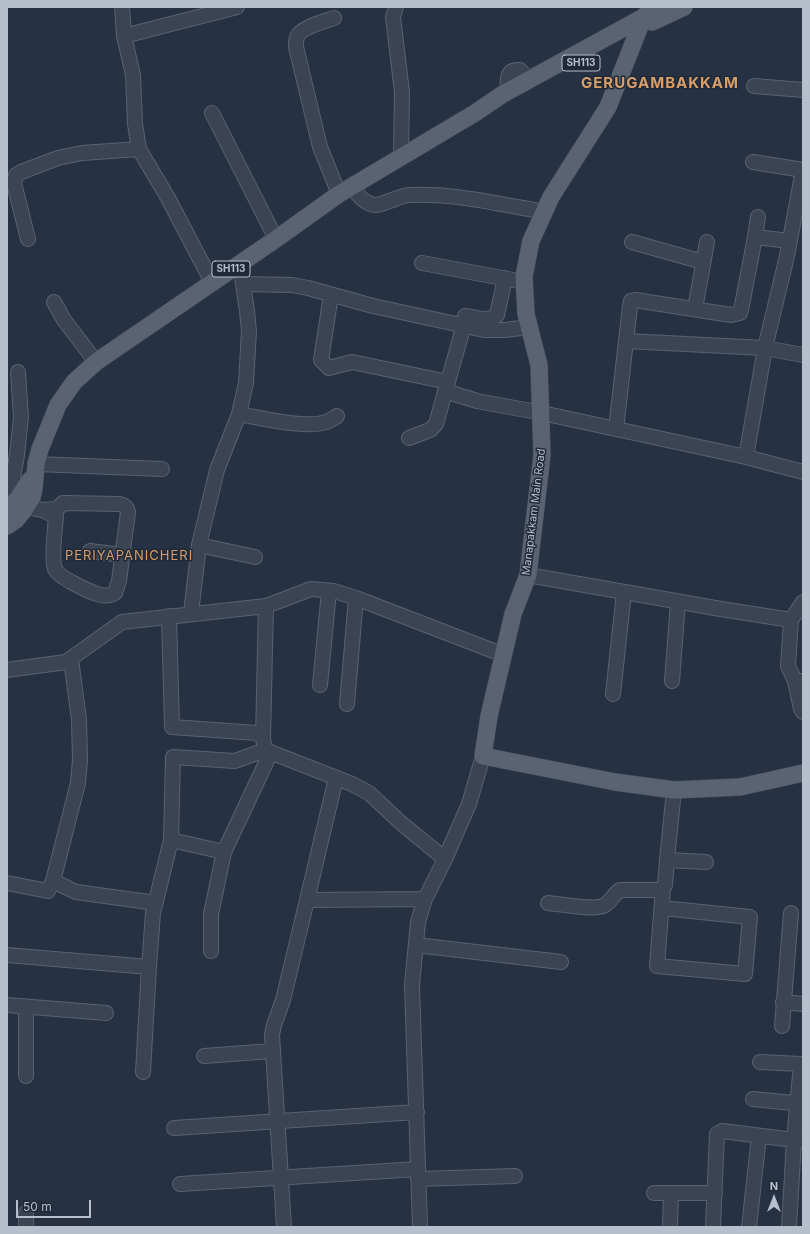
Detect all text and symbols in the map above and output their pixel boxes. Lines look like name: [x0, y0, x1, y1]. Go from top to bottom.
road number: SH113: [562, 55, 600, 71]
district label: GERUGAMBAKKAM: [581, 74, 739, 92]
road number: SH113: [212, 261, 250, 277]
street label: Manapakkam Main Road: [520, 448, 548, 576]
district label: PERIYAPANICHERI: [65, 548, 193, 564]
north arrow: [754, 1178, 794, 1218]
text: N: [770, 1179, 778, 1193]
scale bar: [18, 1192, 93, 1218]
text: 50 m: [23, 1199, 52, 1214]

